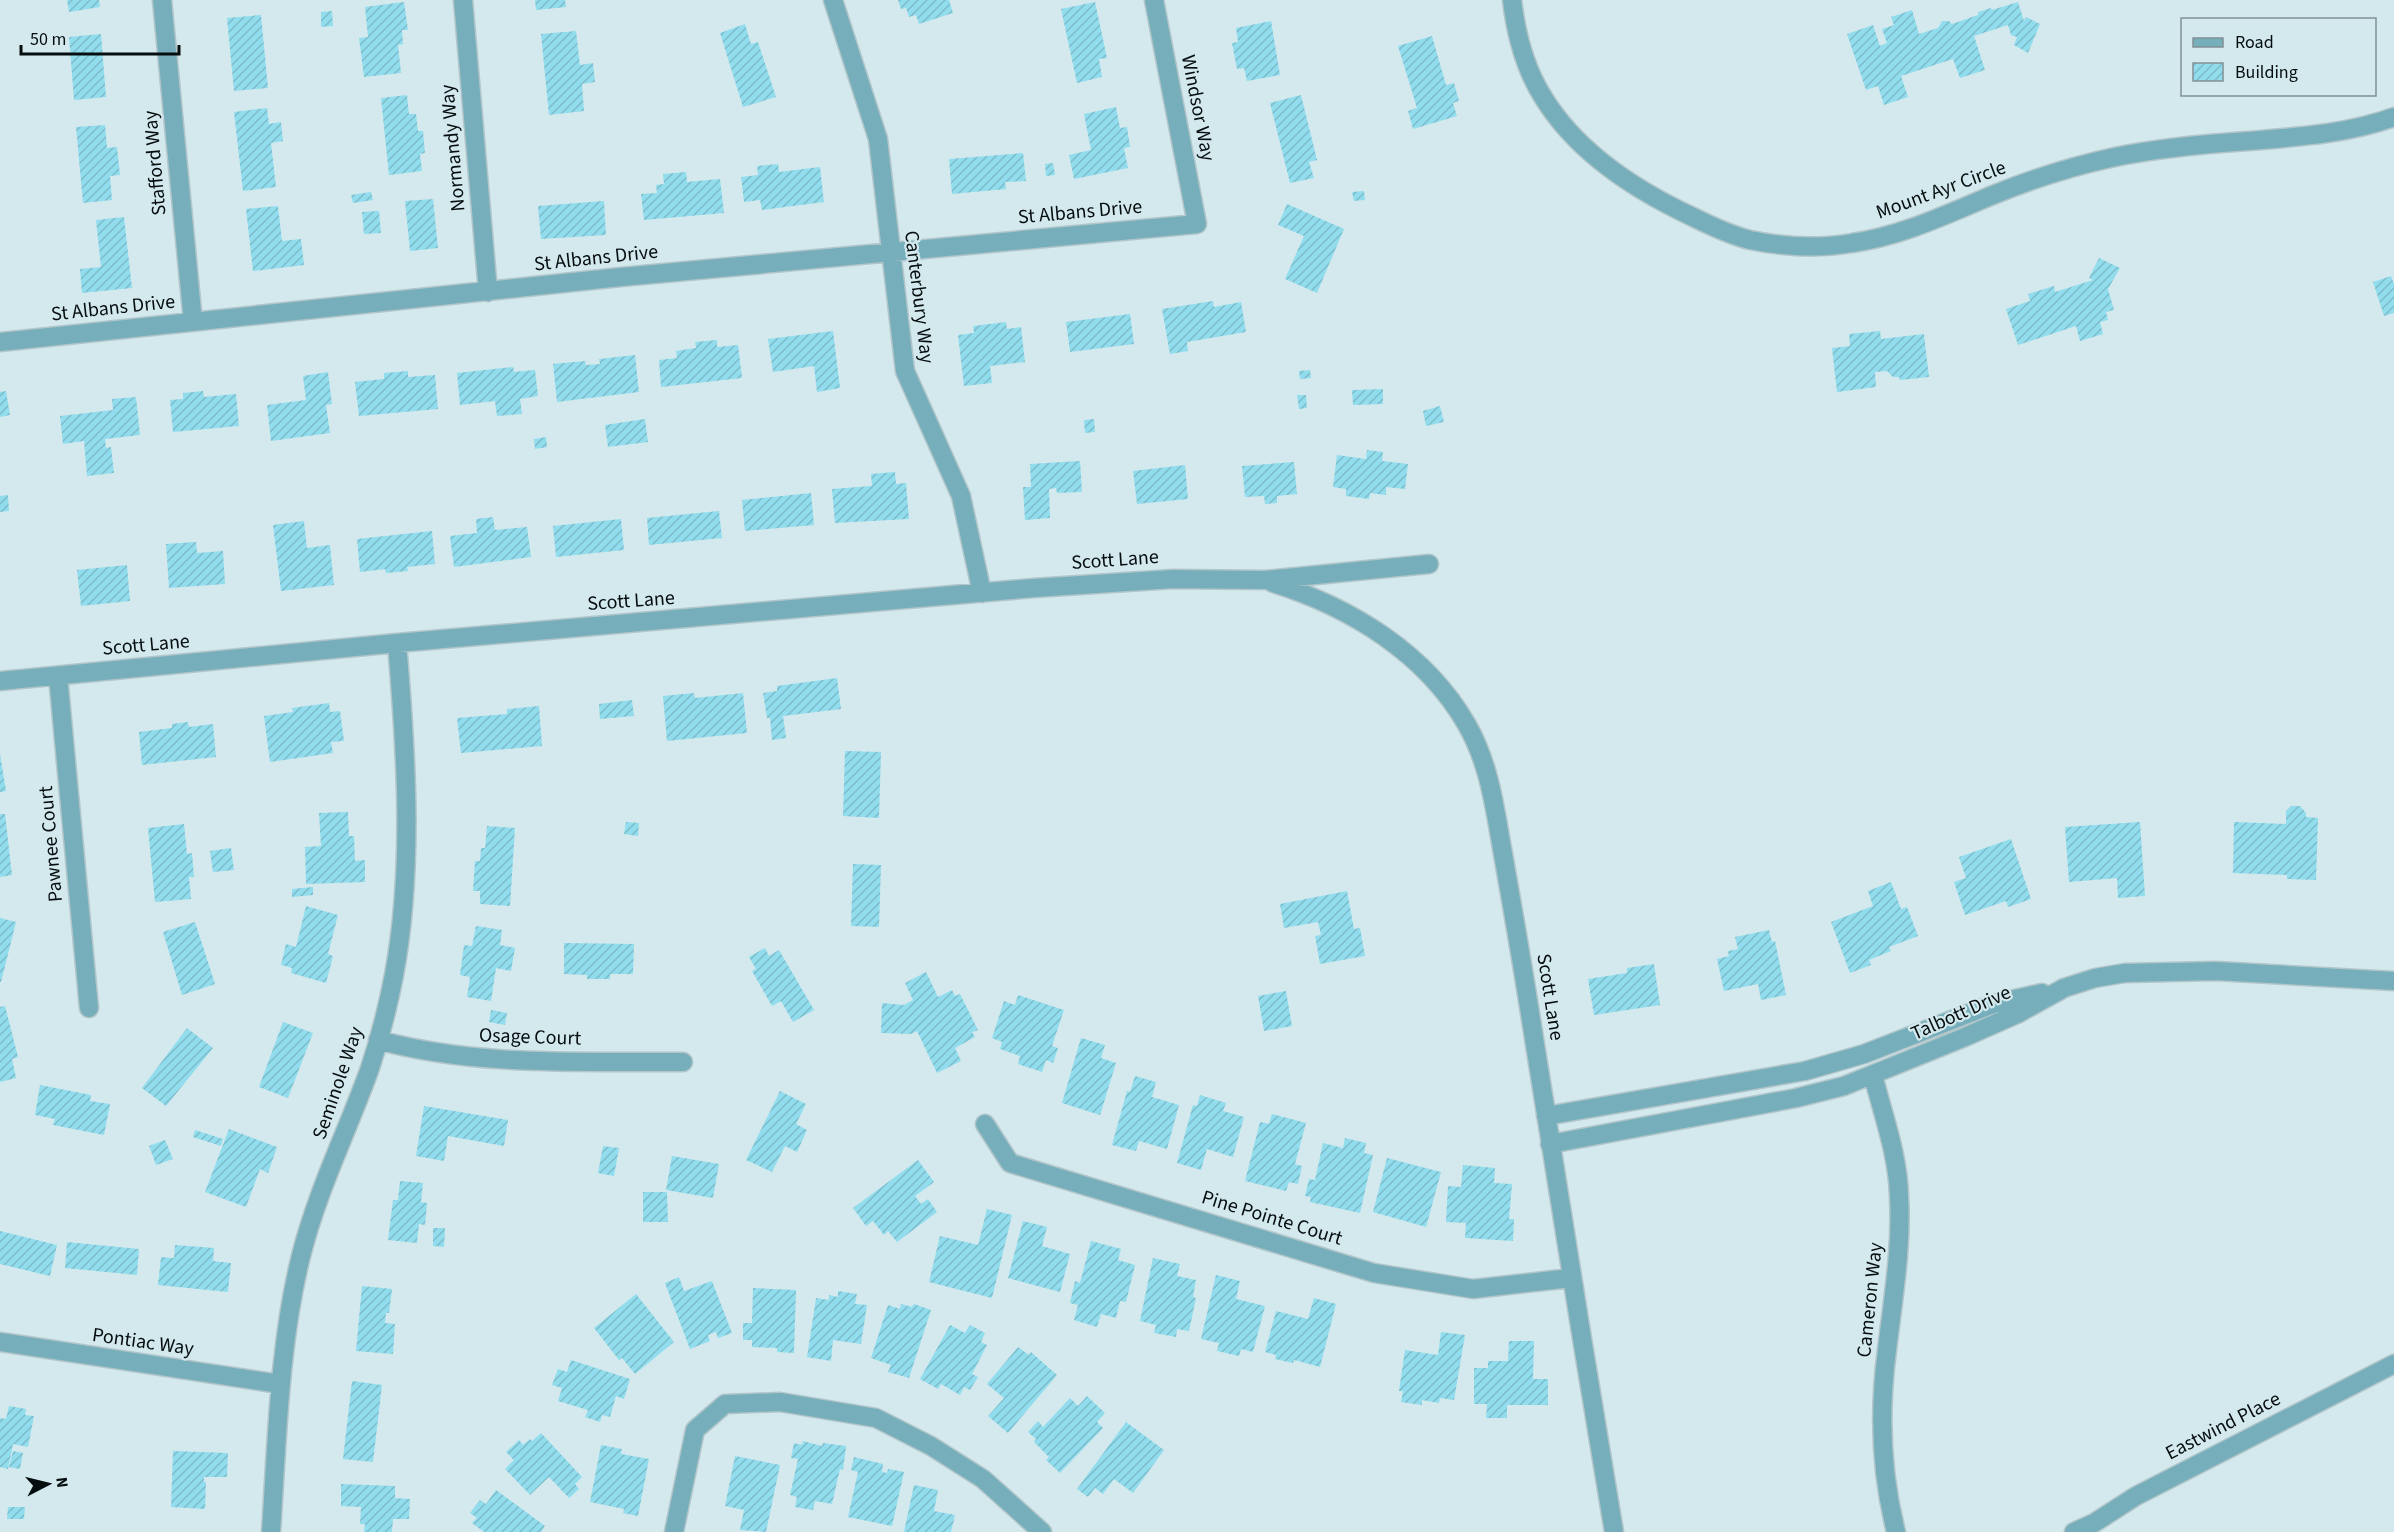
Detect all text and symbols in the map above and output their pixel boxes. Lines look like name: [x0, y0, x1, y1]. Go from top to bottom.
scale bar: [21, 18, 178, 56]
legend: [2181, 18, 2376, 96]
text: 50 m: [30, 27, 66, 52]
text: Road: [2235, 30, 2274, 55]
street label: Windsor Way: [1174, 52, 1222, 164]
text: Building: [2235, 60, 2298, 85]
street label: Normandy Way: [433, 83, 473, 213]
street label: Stafford Way: [136, 109, 174, 217]
street label: Mount Ayr Circle: [1872, 154, 2010, 226]
street label: St Albans Drive: [1017, 193, 1143, 231]
street label: Canterbury Way: [897, 229, 941, 366]
street label: St Albans Drive: [533, 238, 659, 278]
street label: St Albans Drive: [50, 288, 176, 328]
street label: Scott Lane: [1070, 543, 1160, 577]
street label: Scott Lane: [586, 584, 676, 618]
street label: Scott Lane: [101, 627, 191, 663]
street label: Pawnee Court: [32, 784, 70, 903]
street label: Scott Lane: [1529, 952, 1571, 1043]
street label: Talbott Drive: [1907, 979, 2015, 1047]
street label: Osage Court: [478, 1021, 582, 1053]
street label: Seminole Way: [306, 1022, 371, 1143]
street label: Pine Pointe Court: [1198, 1183, 1346, 1253]
street label: Cameron Way: [1850, 1241, 1890, 1359]
street label: Pontiac Way: [90, 1321, 196, 1363]
street label: Eastwind Place: [2161, 1385, 2285, 1467]
north arrow: [18, 1454, 78, 1514]
text: N: [50, 1476, 73, 1489]

